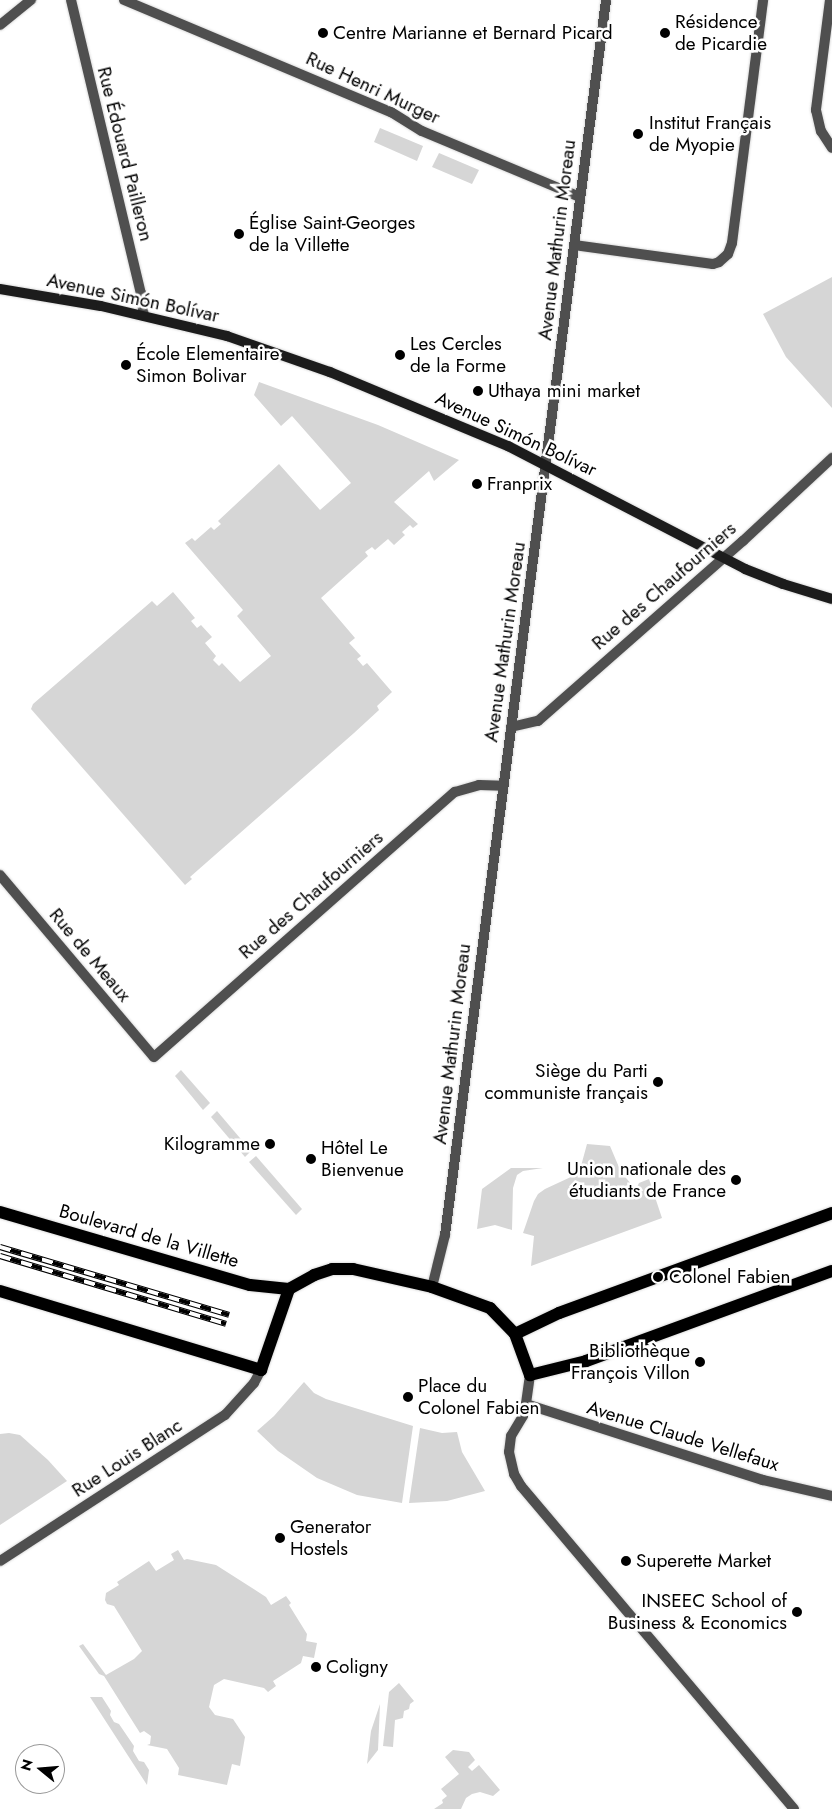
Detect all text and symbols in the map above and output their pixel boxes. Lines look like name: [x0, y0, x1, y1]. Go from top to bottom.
place label: Résidence de Picardie: [675, 11, 767, 55]
place label: Centre Marianne et Bernard Picard: [333, 22, 613, 44]
marker: Centre Marianne et Bernard Picard: [317, 27, 329, 39]
marker: Résidence de Picardie: [659, 27, 671, 39]
street label: Rue Henri Murger: [302, 47, 444, 129]
street label: Rue Édouard Pailleron: [92, 64, 158, 244]
place label: Institut Français de Myopie: [649, 112, 771, 156]
marker: Institut Français de Myopie: [631, 127, 645, 141]
street label: Avenue Mathurin Moreau: [533, 138, 581, 342]
place label: Église Saint-Georges de la Villette: [249, 212, 415, 256]
marker: Église Saint-Georges de la Villette: [233, 228, 245, 240]
street label: Avenue Simón Bolívar: [45, 269, 221, 327]
place label: Les Cercles de la Forme: [410, 333, 506, 377]
place label: École Elementaire Simon Bolivar: [136, 343, 280, 387]
marker: Les Cercles de la Forme: [394, 349, 406, 361]
marker: École Elementaire Simon Bolivar: [120, 359, 132, 371]
place label: Uthaya mini market: [488, 380, 640, 402]
marker: Uthaya mini market: [472, 385, 484, 397]
street label: Avenue Simón Bolívar: [432, 387, 600, 481]
place label: Franprix: [487, 473, 552, 495]
marker: Franprix: [471, 478, 483, 490]
street label: Rue des Chaufourniers: [587, 517, 741, 655]
street label: Avenue Mathurin Moreau: [480, 540, 530, 744]
street label: Rue des Chaufourniers: [234, 826, 388, 964]
street label: Rue de Meaux: [44, 904, 136, 1006]
street label: Avenue Mathurin Moreau: [428, 942, 476, 1146]
place label: Siège du Parti communiste français: [484, 1060, 648, 1104]
marker: Siège du Parti communiste français: [652, 1076, 664, 1088]
place label: Kilogramme: [164, 1133, 260, 1155]
place label: Hôtel Le Bienvenue: [321, 1137, 404, 1181]
marker: Kilogramme: [264, 1138, 276, 1150]
marker: Hôtel Le Bienvenue: [305, 1153, 317, 1165]
place label: Union nationale des étudiants de France: [567, 1158, 726, 1202]
marker: Union nationale des étudiants de France: [730, 1174, 742, 1186]
street label: Boulevard de la Villette: [57, 1199, 241, 1273]
place label: Colonel Fabien: [669, 1266, 791, 1288]
marker: Colonel Fabien: [651, 1270, 665, 1284]
place label: Bibliothèque François Villon: [571, 1340, 690, 1384]
marker: Bibliothèque François Villon: [694, 1356, 706, 1368]
place label: Place du Colonel Fabien: [418, 1375, 540, 1419]
marker: Place du Colonel Fabien: [402, 1391, 414, 1403]
street label: Avenue Claude Vellefaux: [584, 1396, 782, 1476]
street label: Rue Louis Blanc: [68, 1414, 186, 1502]
place label: Generator Hostels: [290, 1516, 371, 1560]
marker: Generator Hostels: [274, 1532, 286, 1544]
place label: Superette Market: [636, 1550, 771, 1572]
marker: Superette Market: [620, 1555, 632, 1567]
place label: INSEEC School of Business & Economics: [608, 1590, 787, 1634]
marker: INSEEC School of Business & Economics: [791, 1606, 803, 1618]
place label: Coligny: [326, 1656, 388, 1678]
marker: Coligny: [310, 1661, 322, 1673]
north arrow: [15, 1744, 65, 1794]
text: N: [15, 1757, 38, 1773]

